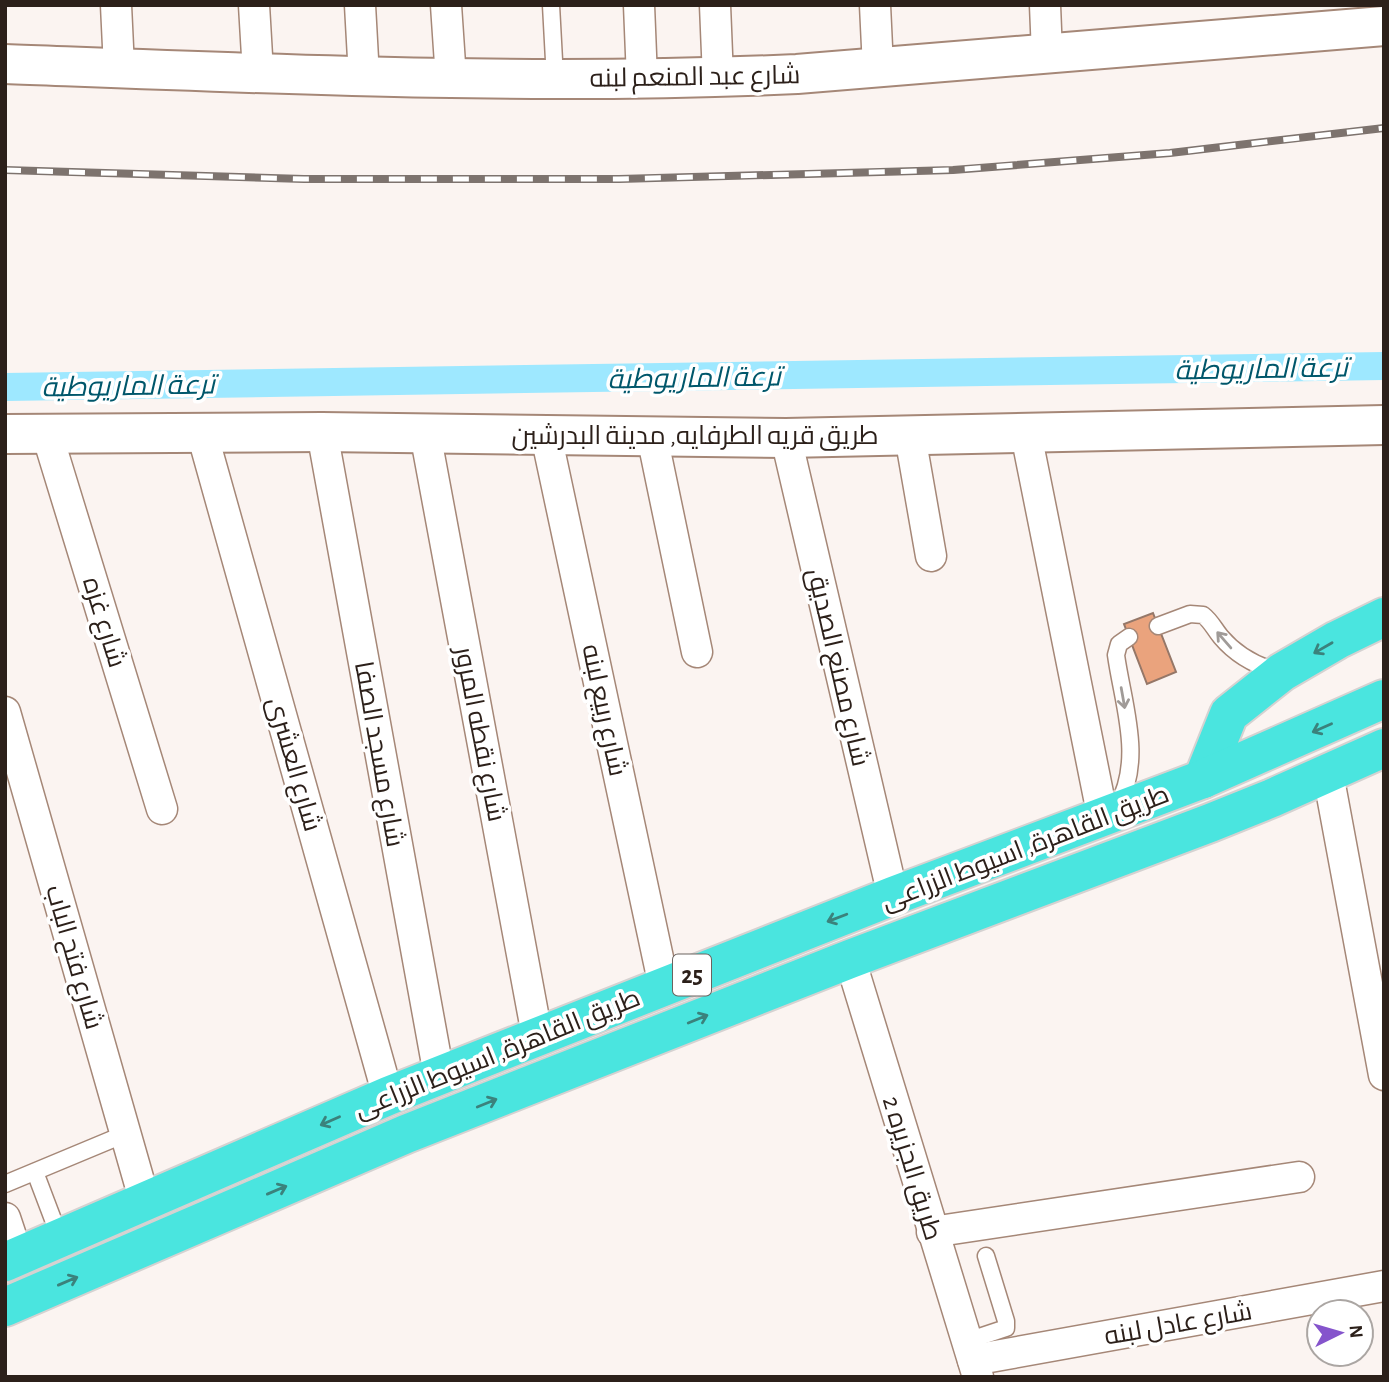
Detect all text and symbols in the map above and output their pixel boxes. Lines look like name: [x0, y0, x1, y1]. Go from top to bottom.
street label: شارع عبد المنعم لبنه: [589, 62, 801, 96]
water label: ترعة الماريوطية: [1174, 354, 1353, 387]
water label: ترعة الماريوطية: [607, 363, 786, 396]
water label: ترعة الماريوطية: [41, 371, 220, 404]
street label: طريق قريه الطرفايه, مدينة البدرشين: [511, 423, 879, 451]
street label: شارع مصنع الصديق: [800, 566, 873, 769]
street label: شارع غزه: [75, 574, 130, 671]
one-way arrow: [1216, 631, 1232, 649]
street label: شارع ربيع لبنه: [574, 642, 631, 779]
one-way arrow: [1313, 642, 1334, 655]
street label: شارع نقطه المرور: [447, 643, 510, 824]
street label: شارع مسجد الصفا: [347, 659, 408, 850]
one-way arrow: [1117, 687, 1130, 709]
street label: شارع العشرى: [260, 694, 326, 835]
one-way arrow: [1312, 722, 1333, 735]
street label: طريق القاهرة, اسيوط الزراعى: [878, 781, 1173, 917]
street label: شارع فتح الباب: [38, 882, 107, 1033]
one-way arrow: [826, 913, 848, 926]
road number: 25: [673, 954, 711, 995]
street label: طريق القاهرة, اسيوط الزراعى: [351, 985, 645, 1125]
one-way arrow: [687, 1012, 709, 1025]
street label: طريق الجزيره 2: [876, 1093, 946, 1244]
one-way arrow: [475, 1095, 497, 1108]
one-way arrow: [320, 1115, 341, 1128]
one-way arrow: [266, 1183, 287, 1196]
one-way arrow: [57, 1273, 78, 1286]
street label: شارع عادل لبنه: [1102, 1298, 1254, 1353]
north arrow: [1305, 1298, 1375, 1368]
text: N: [1345, 1324, 1365, 1339]

